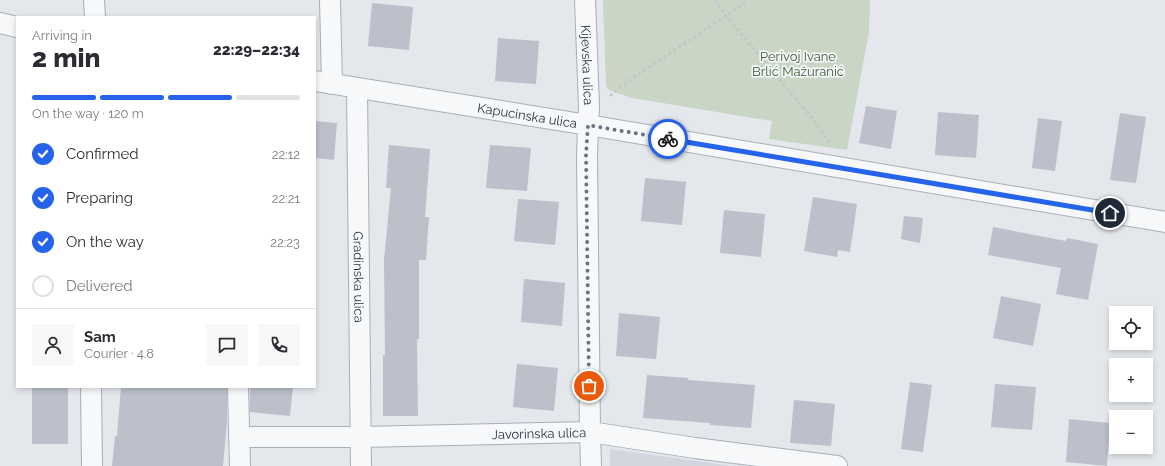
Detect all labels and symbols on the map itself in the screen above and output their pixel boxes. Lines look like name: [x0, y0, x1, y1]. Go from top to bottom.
street label: Kijevska ulica: [578, 25, 596, 105]
park label: Perivoj Ivane Brlić Mažuranić: [752, 49, 844, 79]
street label: Kapucinska ulica: [476, 100, 578, 131]
courier: [648, 119, 688, 159]
pin: [1093, 196, 1127, 230]
street label: Gradinska ulica: [351, 231, 366, 323]
pin: [572, 369, 606, 403]
street label: Javorinska ulica: [492, 425, 586, 442]

